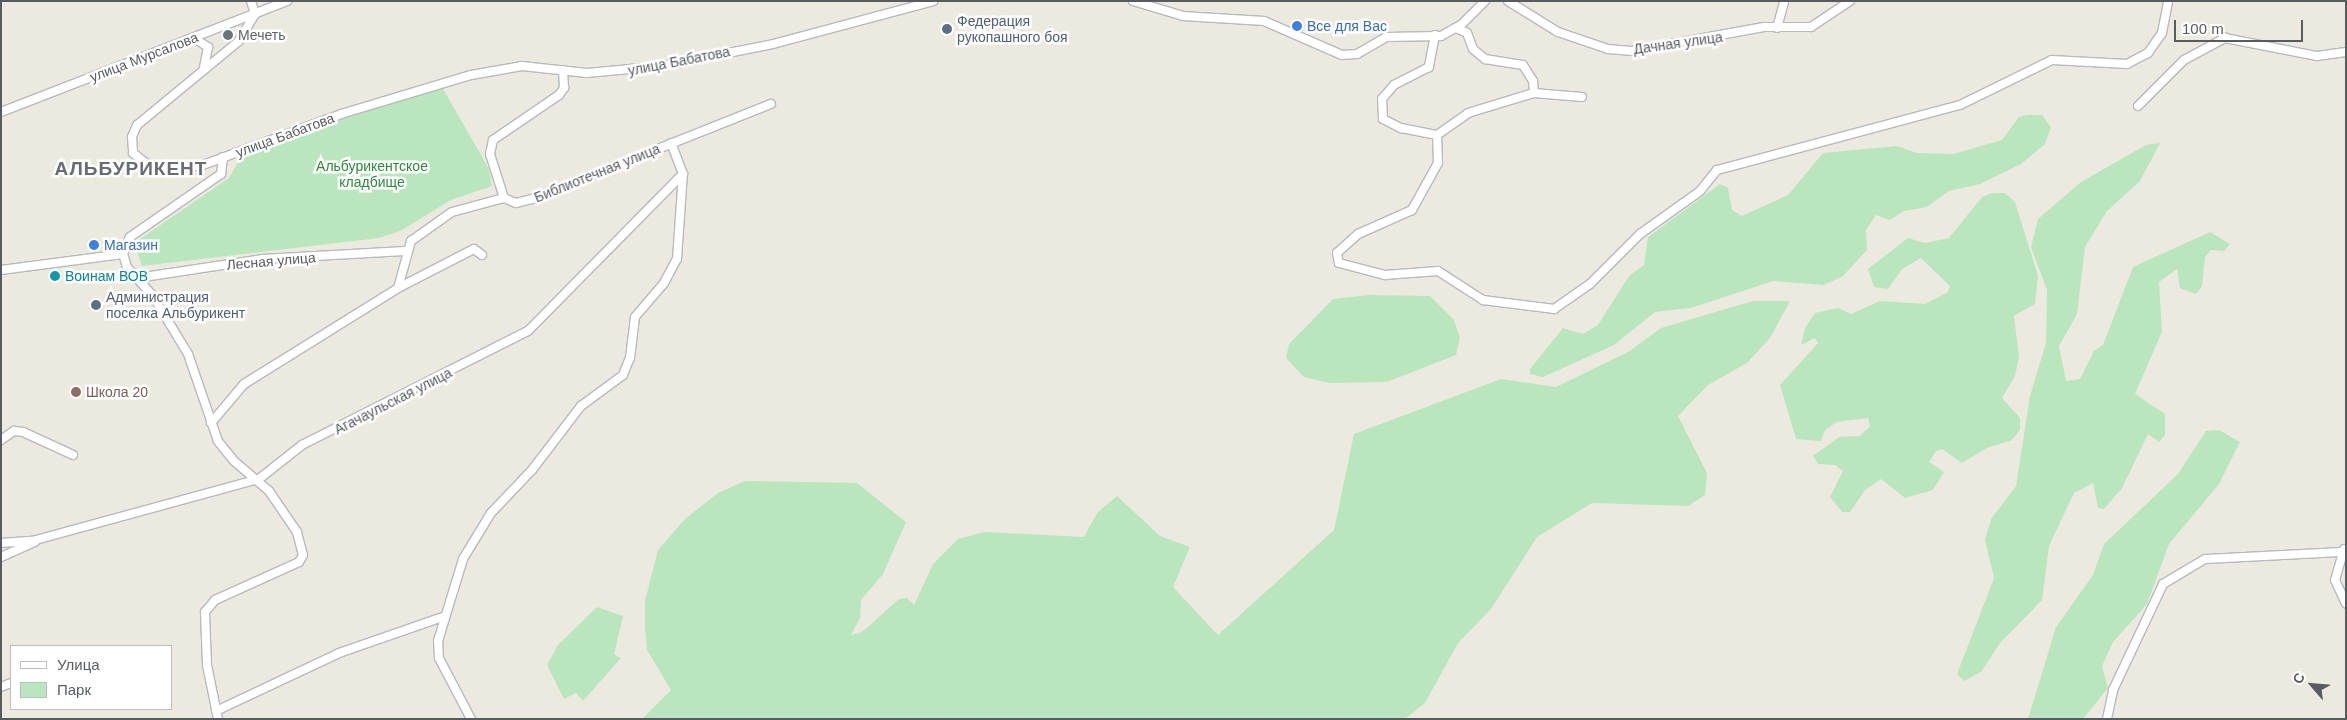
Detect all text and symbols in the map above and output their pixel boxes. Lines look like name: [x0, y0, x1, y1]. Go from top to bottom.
scale bar: [2177, 10, 2306, 42]
place label: Федерация рукопашного боя: [957, 13, 1068, 46]
place label: Все для Вас: [1307, 18, 1387, 34]
marker: Все для Вас: [1291, 20, 1303, 32]
text: 100 m: [2182, 20, 2224, 37]
marker: Федерация рукопашного боя: [941, 23, 953, 35]
place label: Мечеть: [238, 27, 285, 43]
street label: Дачная улица: [1632, 28, 1724, 58]
street label: улица Мурсалова: [87, 29, 201, 85]
marker: Мечеть: [222, 29, 234, 41]
street label: улица Бабатова: [627, 43, 731, 79]
street label: улица Бабатова: [233, 109, 337, 161]
street label: Библиотечная улица: [532, 140, 662, 206]
district label: АЛЬБУРИКЕНТ: [53, 158, 209, 180]
park label: Альбурикентское кладбище: [316, 158, 428, 190]
place label: Магазин: [104, 237, 158, 253]
marker: Магазин: [88, 239, 100, 251]
street label: Лесная улица: [226, 249, 316, 273]
place label: Воинам ВОВ: [65, 268, 148, 284]
marker: Воинам ВОВ: [49, 270, 61, 282]
place label: Администрация поселка Альбурикент: [106, 289, 245, 322]
marker: Администрация поселка Альбурикент: [90, 299, 102, 311]
street label: Агачаульская улица: [331, 364, 455, 438]
place label: Школа 20: [86, 384, 148, 400]
marker: Школа 20: [70, 386, 82, 398]
legend: [10, 645, 172, 710]
text: Улица: [57, 656, 100, 673]
north arrow: [2287, 660, 2337, 710]
text: С: [2289, 670, 2308, 686]
text: Парк: [57, 681, 91, 698]

